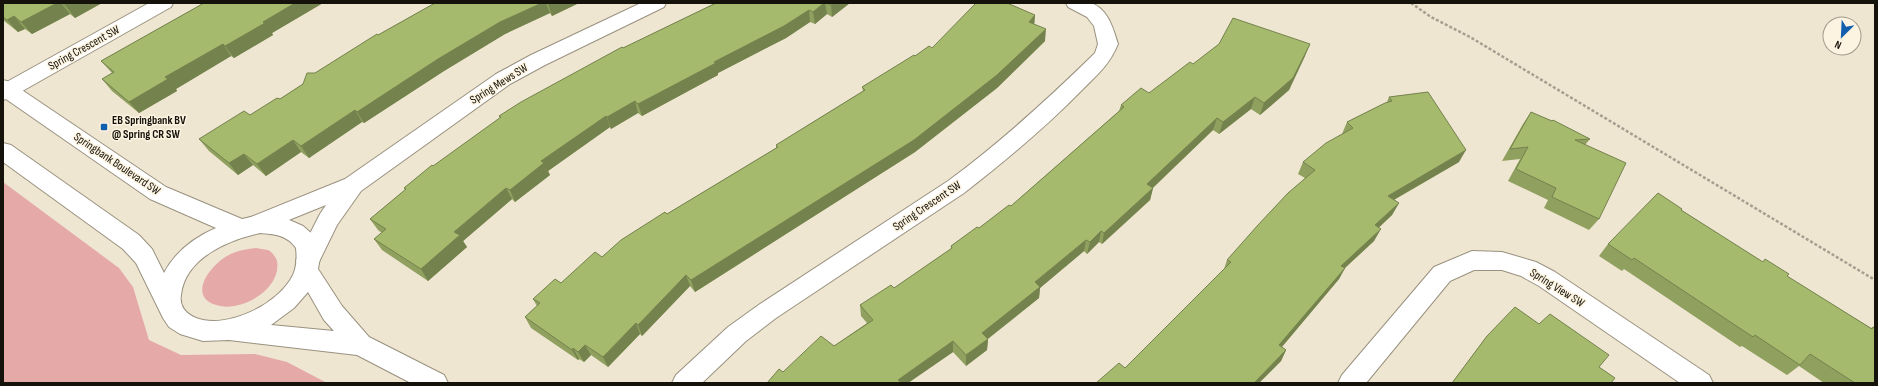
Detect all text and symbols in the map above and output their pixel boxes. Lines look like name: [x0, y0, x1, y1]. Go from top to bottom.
north arrow: [1822, 16, 1862, 56]
street label: Spring Crescent SW: [46, 22, 122, 74]
text: N: [1833, 37, 1843, 52]
street label: Spring Mews SW: [467, 60, 531, 108]
place label: EB Springbank BV @ Spring CR SW: [112, 113, 186, 142]
marker: EB Springbank BV @ Spring CR SW: [99, 122, 109, 132]
street label: Springbank Boulevard SW: [71, 129, 163, 199]
street label: Spring Crescent SW: [890, 178, 964, 234]
street label: Spring View SW: [1527, 265, 1587, 311]

